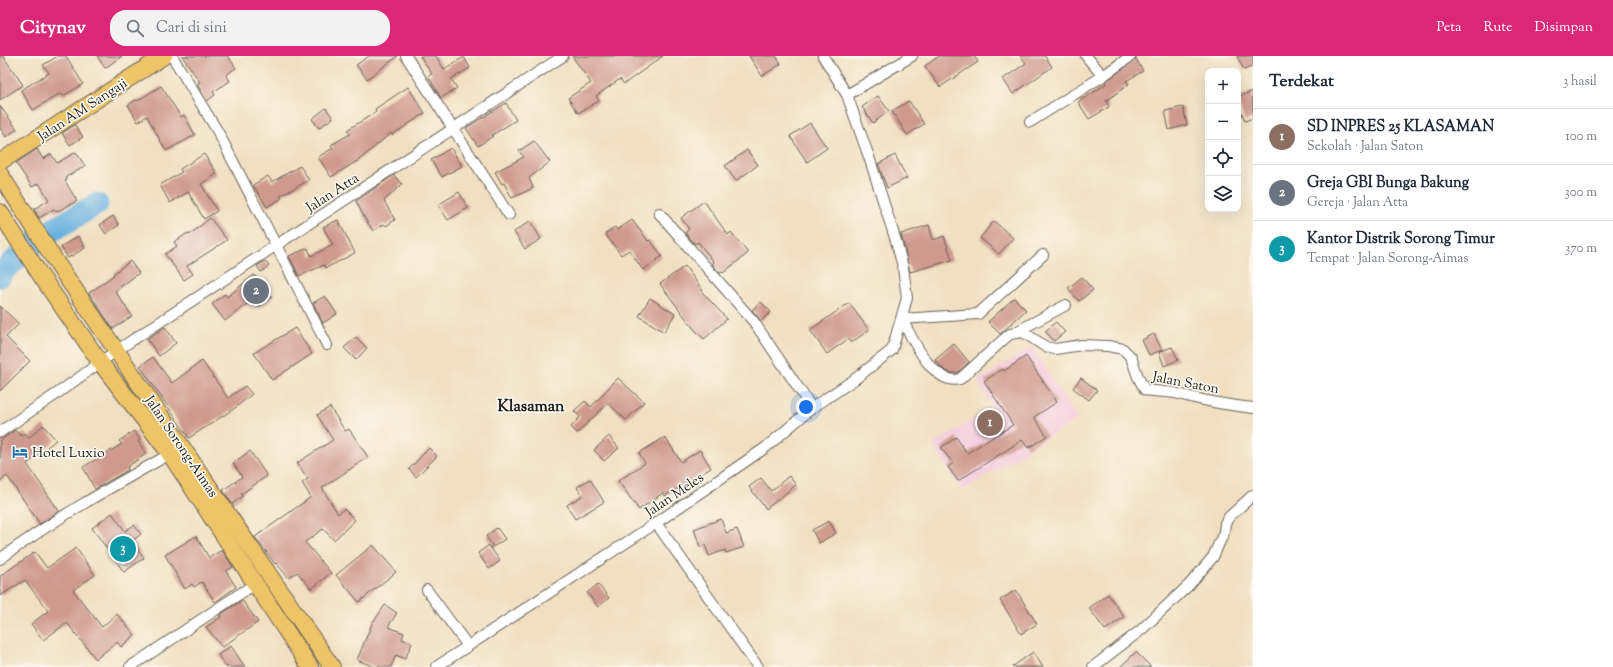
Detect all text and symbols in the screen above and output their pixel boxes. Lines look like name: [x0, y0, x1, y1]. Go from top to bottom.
search box: [110, 10, 390, 46]
text: Citynav: [20, 15, 86, 42]
icon: search: [124, 17, 146, 39]
text: Cari di sini: [156, 18, 227, 39]
text: Peta: [1436, 18, 1461, 38]
text: Rute: [1483, 18, 1513, 38]
text: Disimpan: [1535, 18, 1593, 38]
map controls: [1205, 68, 1241, 212]
button: +: [1205, 68, 1241, 104]
text: Terdekat: [1269, 70, 1334, 94]
text: 3 hasil: [1563, 73, 1597, 91]
street label: Jalan AM Sangaji: [33, 74, 132, 148]
button: −: [1205, 104, 1241, 140]
text: SD INPRES 25 KLASAMAN: [1307, 117, 1494, 138]
text: 1: [1280, 128, 1284, 146]
text: 100 m: [1565, 128, 1597, 146]
text: Sekolah · Jalan Saton: [1307, 138, 1423, 156]
button: locate: [1205, 140, 1241, 176]
street label: Jalan Atta: [302, 169, 364, 219]
text: Greja GBI Bunga Bakung: [1307, 173, 1469, 194]
button: layers: [1205, 176, 1241, 212]
text: 2: [1279, 184, 1285, 202]
text: 300 m: [1565, 184, 1597, 202]
text: Gereja · Jalan Atta: [1307, 194, 1408, 212]
text: Kantor Distrik Sorong Timur: [1307, 229, 1495, 250]
text: 3: [1279, 240, 1285, 258]
text: 370 m: [1565, 240, 1597, 258]
text: Tempat · Jalan Sorong-Aimas: [1307, 250, 1468, 268]
pin: 2: [243, 276, 269, 306]
street label: Jalan Saton: [1150, 368, 1221, 400]
street label: Jalan Sorong-Aimas: [138, 391, 222, 502]
district label: Klasaman: [497, 396, 565, 419]
your location: [796, 397, 816, 417]
pin: 1: [977, 408, 1003, 438]
hotel icon: Hotel Luxio: [11, 443, 29, 461]
place label: Hotel Luxio: [32, 444, 105, 464]
street label: Jalan Meles: [641, 469, 709, 523]
pin: 3: [110, 534, 136, 564]

